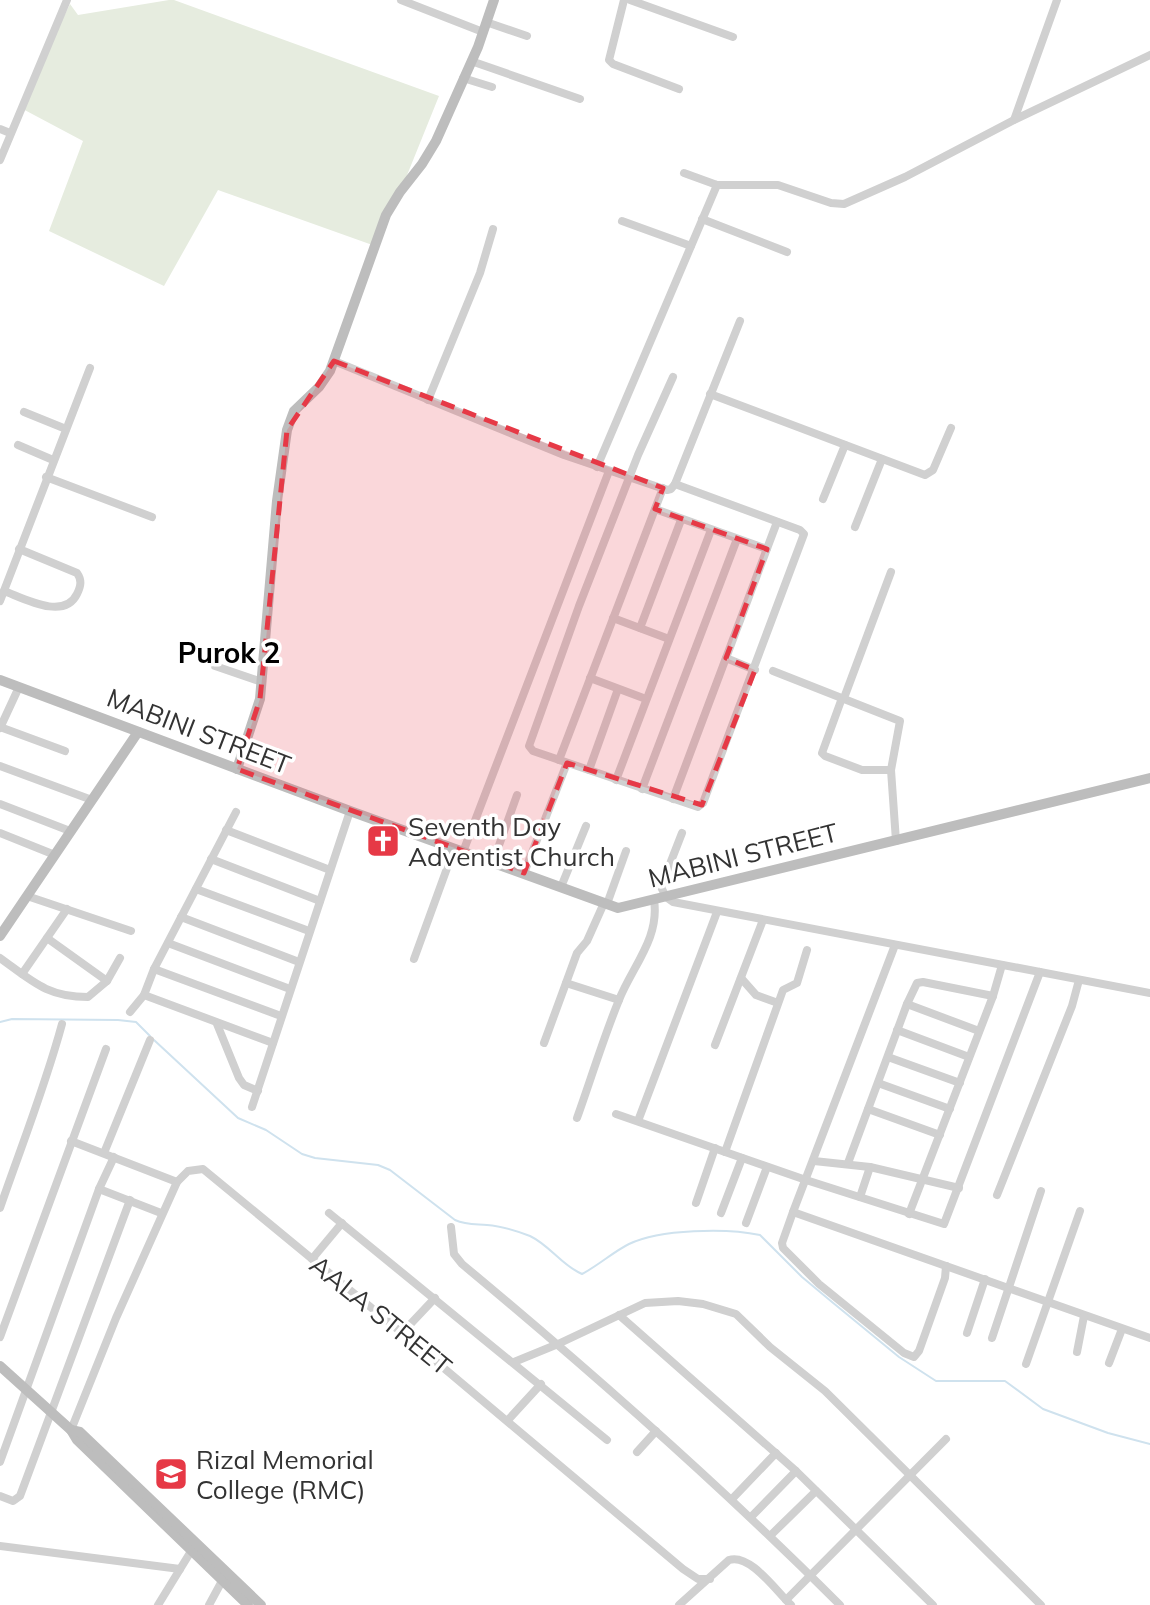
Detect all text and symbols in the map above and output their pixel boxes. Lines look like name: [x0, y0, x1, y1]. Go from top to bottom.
district label: Purok 2: [178, 635, 280, 670]
street label: MABINI STREET: [102, 681, 296, 781]
place label: Seventh Day Adventist Church: [408, 810, 615, 873]
street label: MABINI STREET: [645, 815, 841, 895]
church icon: Seventh Day Adventist Church: [364, 822, 402, 860]
street label: AALA STREET: [303, 1248, 459, 1383]
place label: Rizal Memorial College (RMC): [196, 1443, 374, 1506]
school or university icon: Rizal Memorial College (RMC): [152, 1455, 190, 1493]

